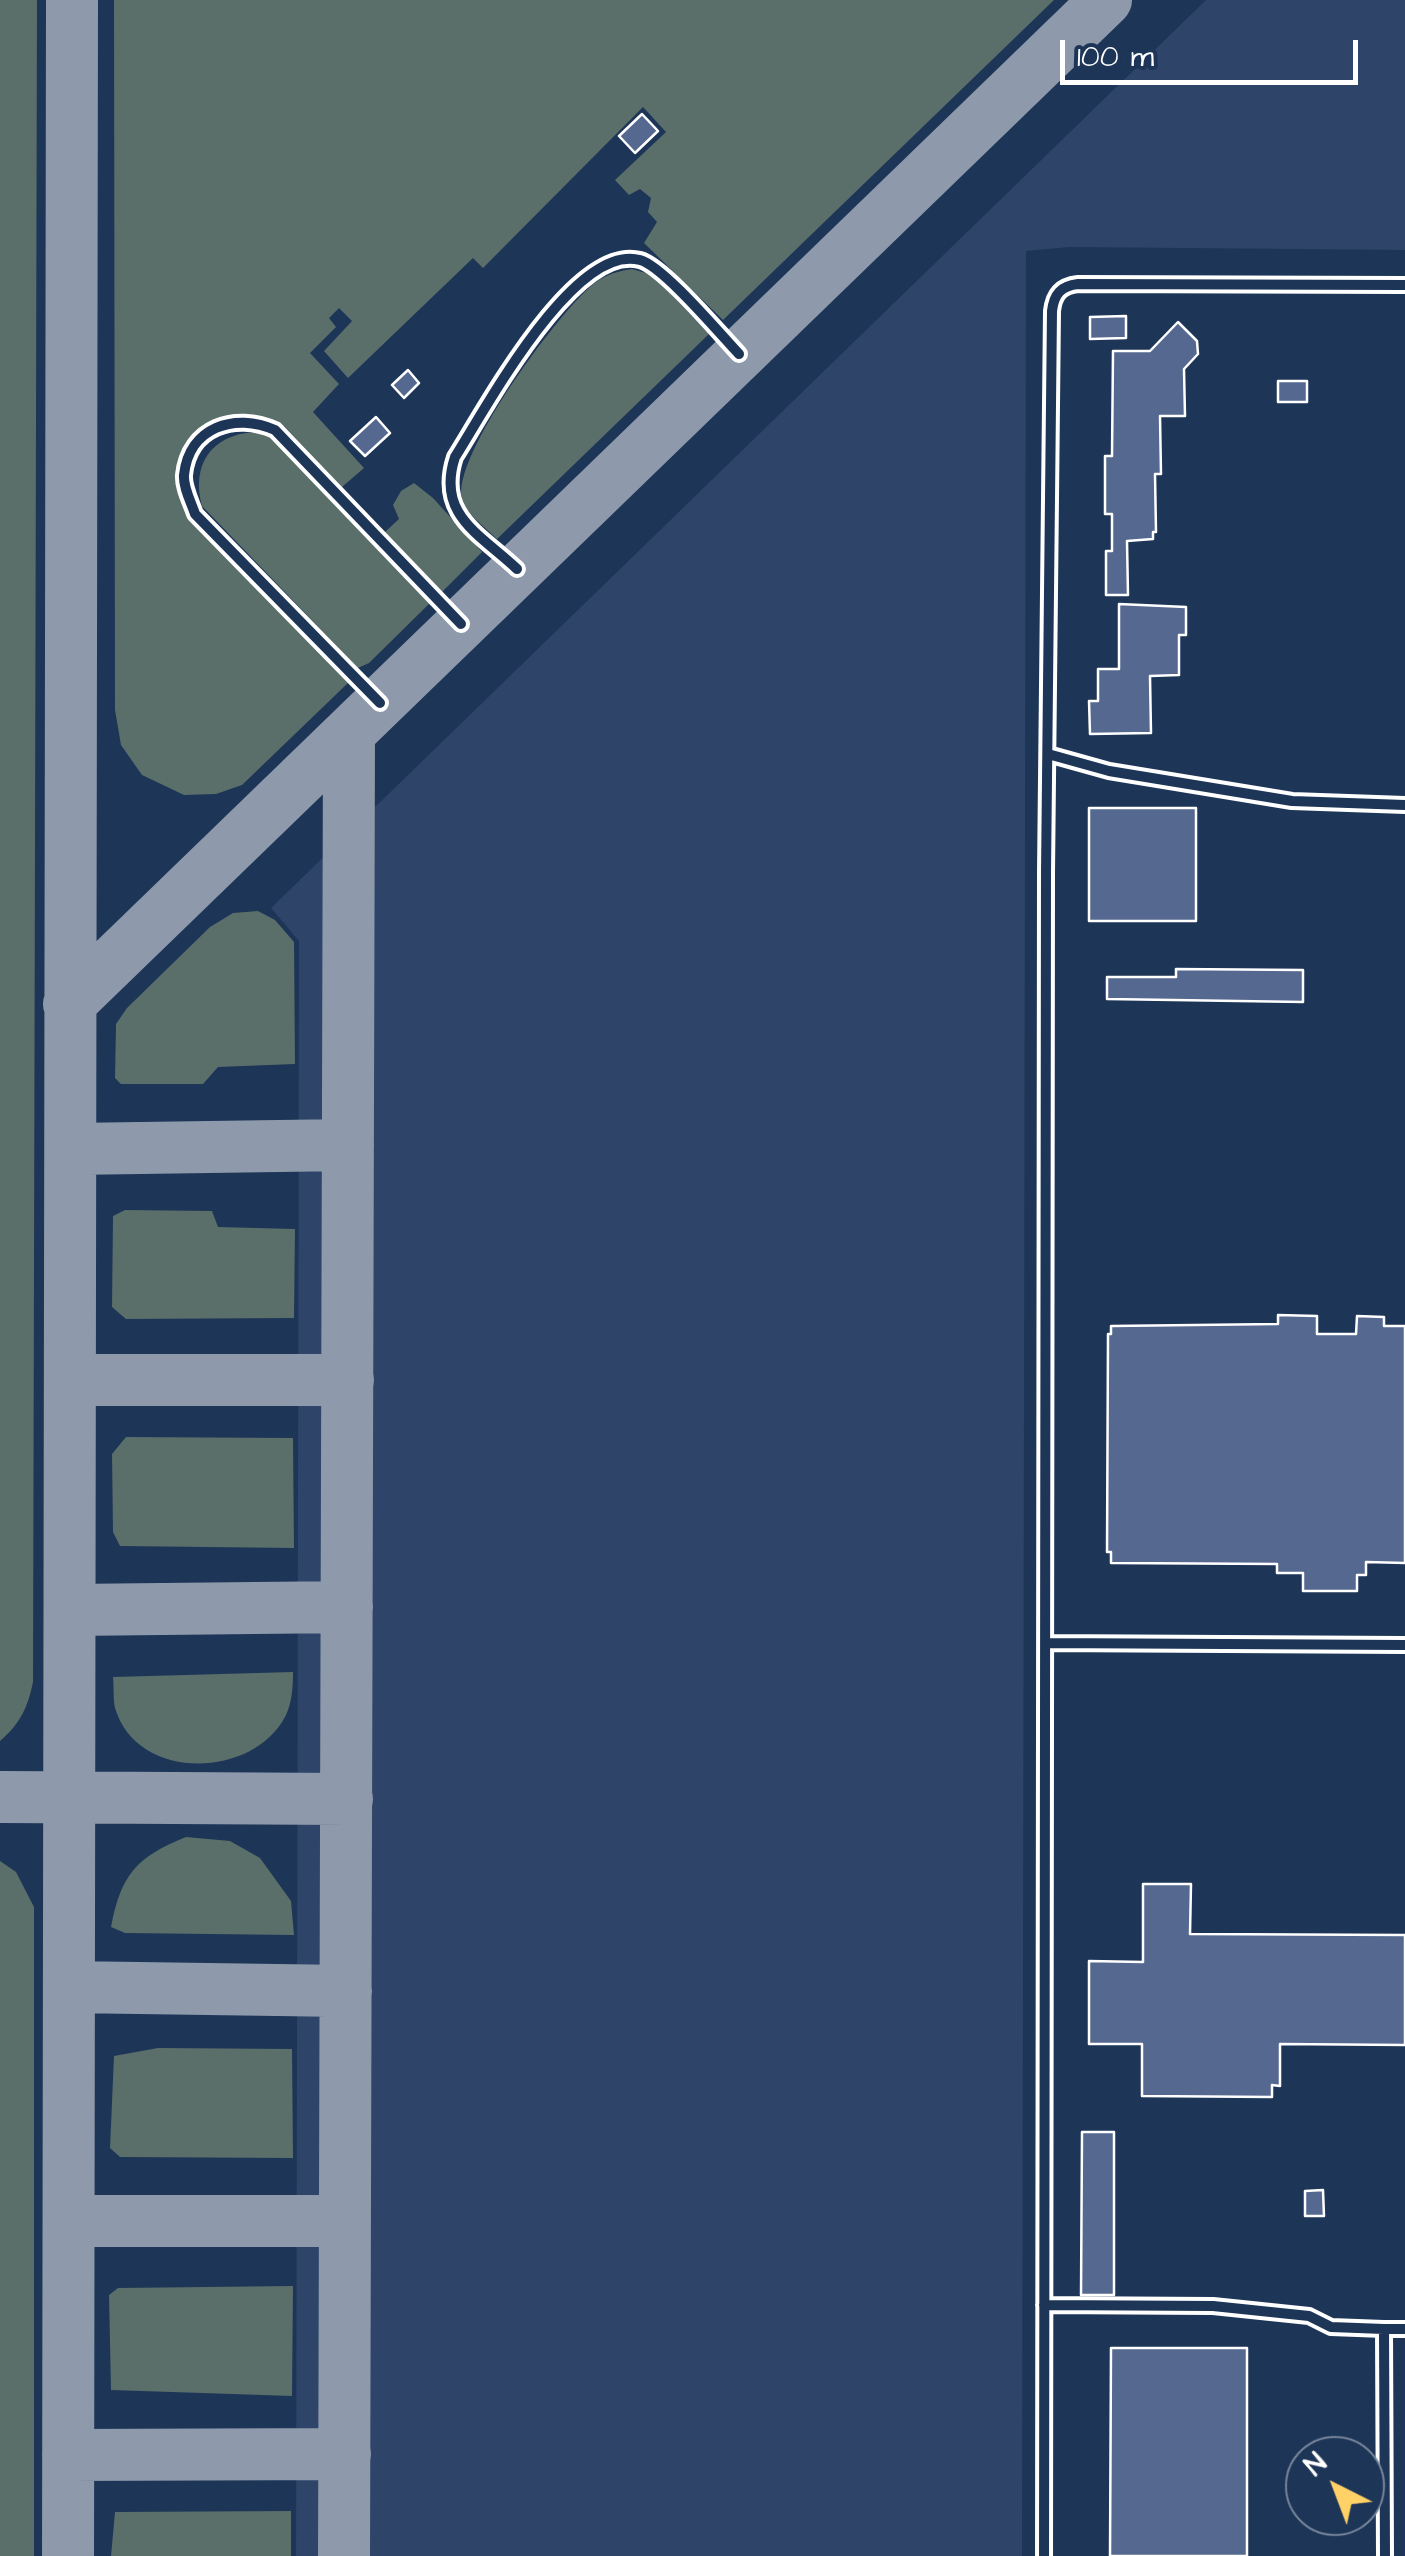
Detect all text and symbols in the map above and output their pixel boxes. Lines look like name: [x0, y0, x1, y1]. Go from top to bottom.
scale bar: [1065, 20, 1362, 82]
text: 100 m: [1077, 36, 1154, 78]
north arrow: [1285, 2436, 1385, 2536]
text: N: [1296, 2444, 1336, 2485]

